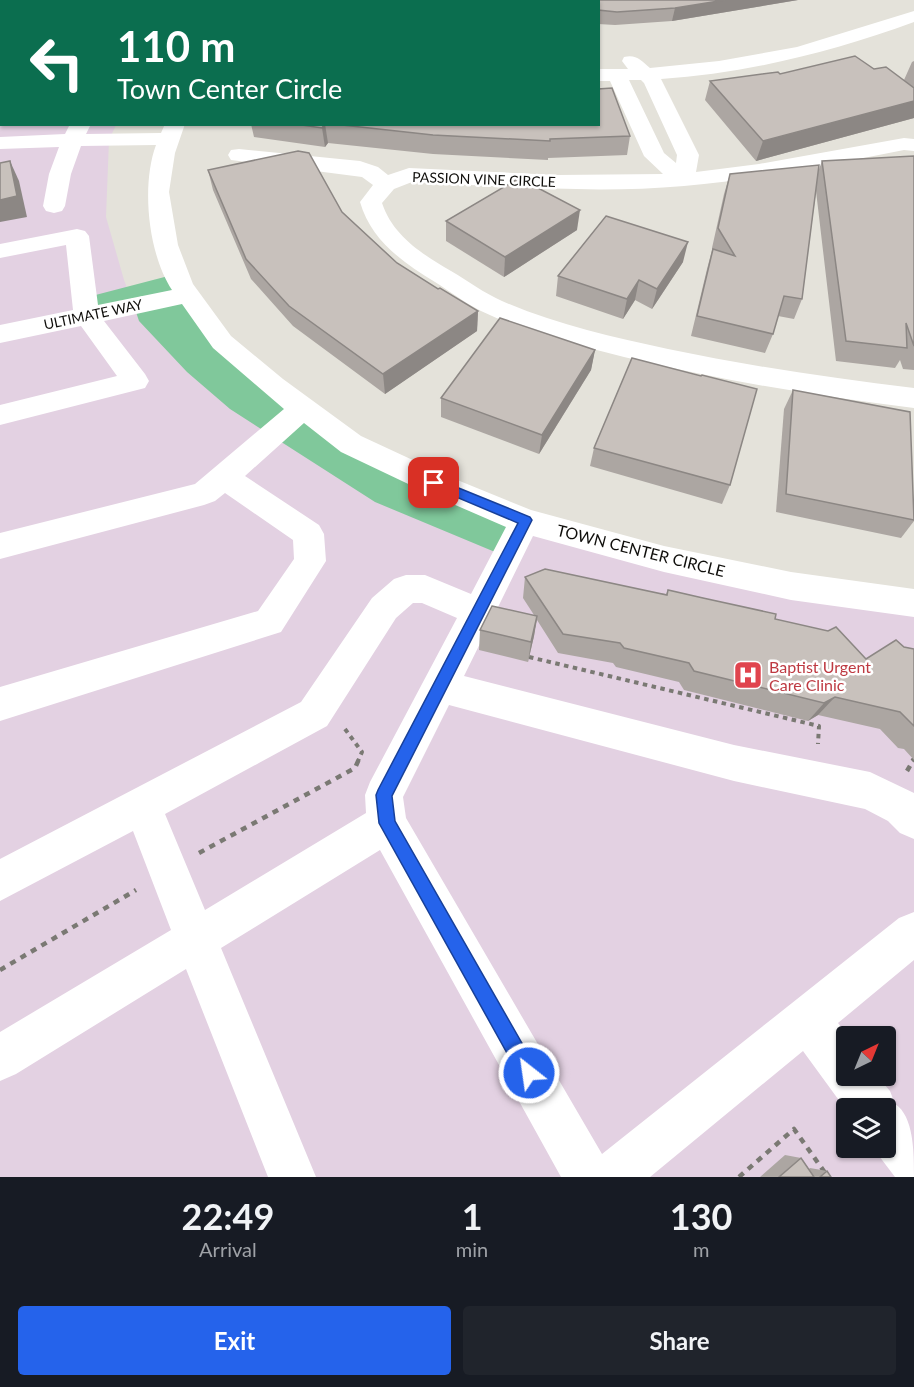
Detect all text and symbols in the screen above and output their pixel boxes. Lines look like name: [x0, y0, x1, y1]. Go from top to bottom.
text: 110 m: [117, 21, 235, 71]
icon: left: [18, 24, 96, 102]
text: Town Center Circle: [117, 72, 342, 105]
street label: PASSION VINE CIRCLE: [412, 168, 556, 190]
street label: ULTIMATE WAY: [42, 295, 144, 333]
pin: [408, 457, 459, 508]
icon: arrive: [417, 466, 450, 499]
street label: TOWN CENTER CIRCLE: [555, 520, 727, 580]
place label: Baptist Urgent Care Clinic: [769, 657, 871, 694]
hospital icon: Baptist Urgent Care Clinic: [732, 659, 764, 691]
north arrow: [836, 1026, 896, 1086]
map controls: [836, 1026, 896, 1158]
position arrow: [497, 1041, 561, 1105]
button: layers: [836, 1098, 896, 1158]
text: 22:49: [182, 1194, 274, 1238]
text: 1: [462, 1194, 483, 1238]
text: 130: [670, 1194, 732, 1238]
text: Arrival: [199, 1237, 257, 1261]
text: min: [456, 1237, 488, 1261]
text: m: [693, 1237, 709, 1261]
button: Exit: [18, 1306, 451, 1375]
button: Share: [463, 1306, 896, 1375]

